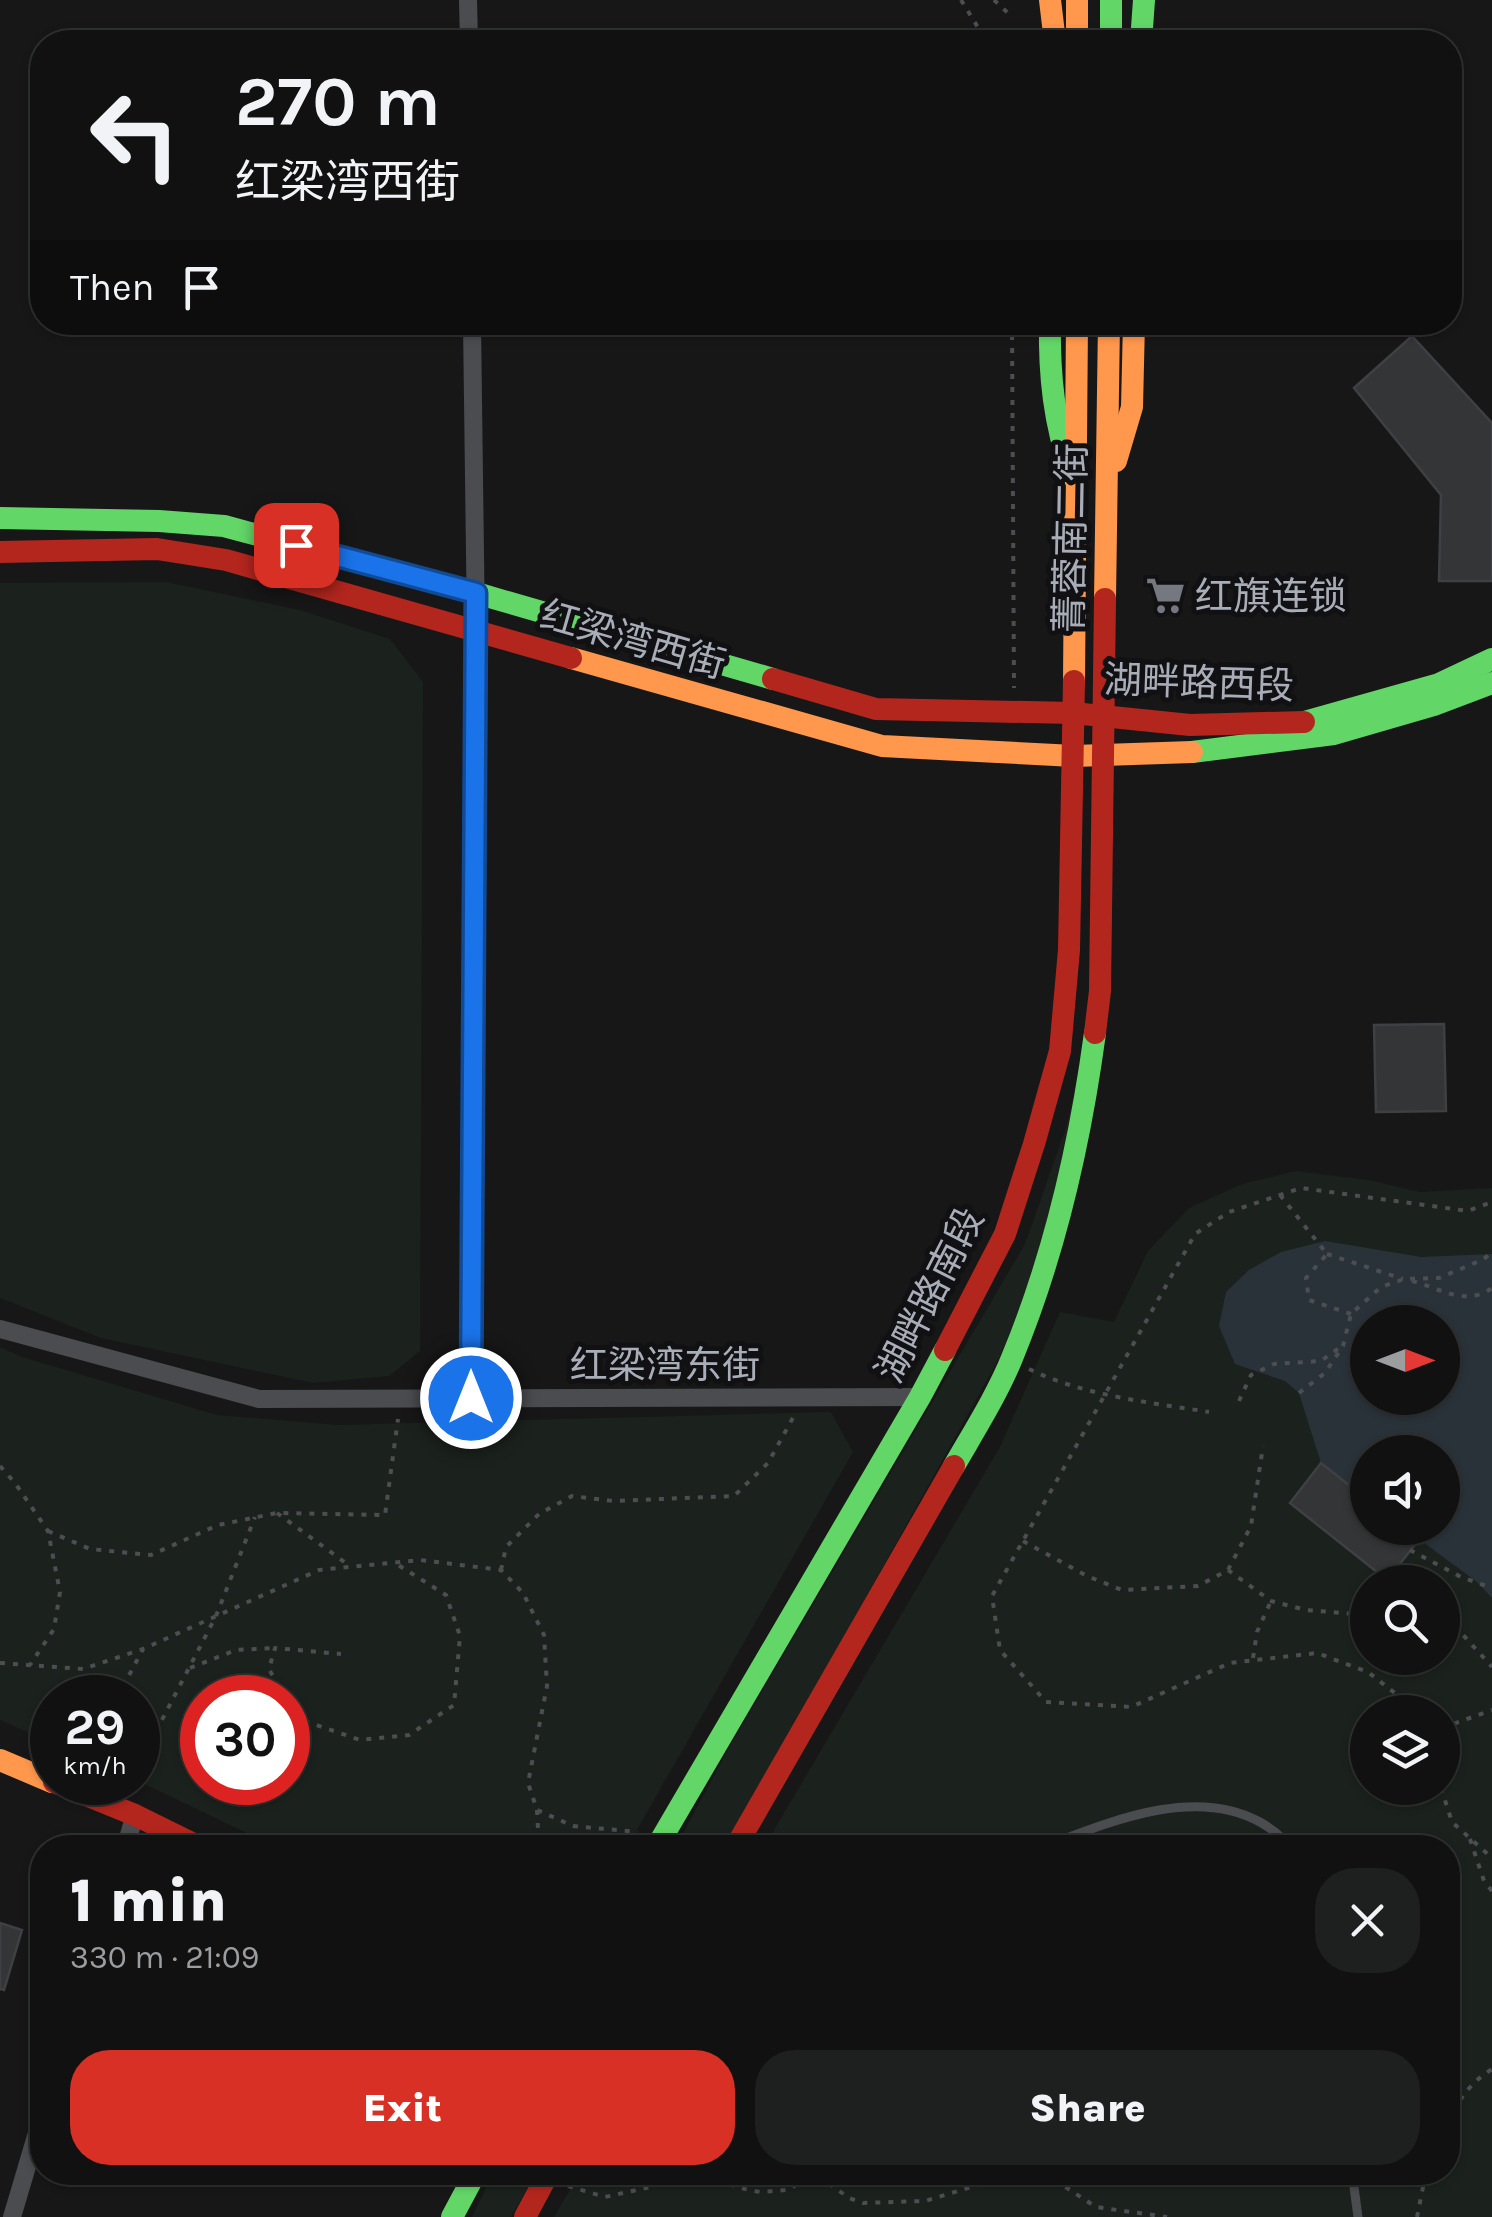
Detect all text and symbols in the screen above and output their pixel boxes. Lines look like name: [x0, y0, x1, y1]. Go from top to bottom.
text: 270 m: [235, 61, 441, 143]
icon: left: [70, 70, 200, 200]
text: 红梁湾西街: [235, 156, 460, 208]
icon: arrive: [174, 260, 229, 315]
text: Then: [70, 265, 154, 310]
street label: 菁蓉南二街: [1047, 443, 1095, 633]
pin: [254, 503, 339, 588]
icon: arrive: [269, 518, 324, 573]
place label: 红旗连锁: [1195, 574, 1347, 619]
supermarket icon: 红旗连锁: [1144, 575, 1186, 617]
street label: 红梁湾西街: [535, 592, 731, 688]
street label: 湖畔路西段: [1103, 657, 1295, 709]
street label: 湖畔路南段: [867, 1200, 993, 1390]
north arrow: [1350, 1305, 1460, 1415]
map controls: [1350, 1305, 1460, 1805]
street label: 红梁湾东街: [570, 1343, 760, 1388]
position arrow: [419, 1346, 523, 1450]
button: sound: [1350, 1435, 1460, 1545]
button: search: [1350, 1565, 1460, 1675]
speed limit sign: 30: [180, 1675, 310, 1805]
button: layers: [1350, 1695, 1460, 1805]
text: 29: [65, 1698, 125, 1757]
text: km/h: [63, 1751, 127, 1780]
text: 1 min: [70, 1866, 227, 1936]
button: close: [1315, 1868, 1420, 1973]
text: 330 m · 21:09: [70, 1939, 259, 1976]
button: Exit: [70, 2050, 735, 2165]
button: Share: [755, 2050, 1420, 2165]

